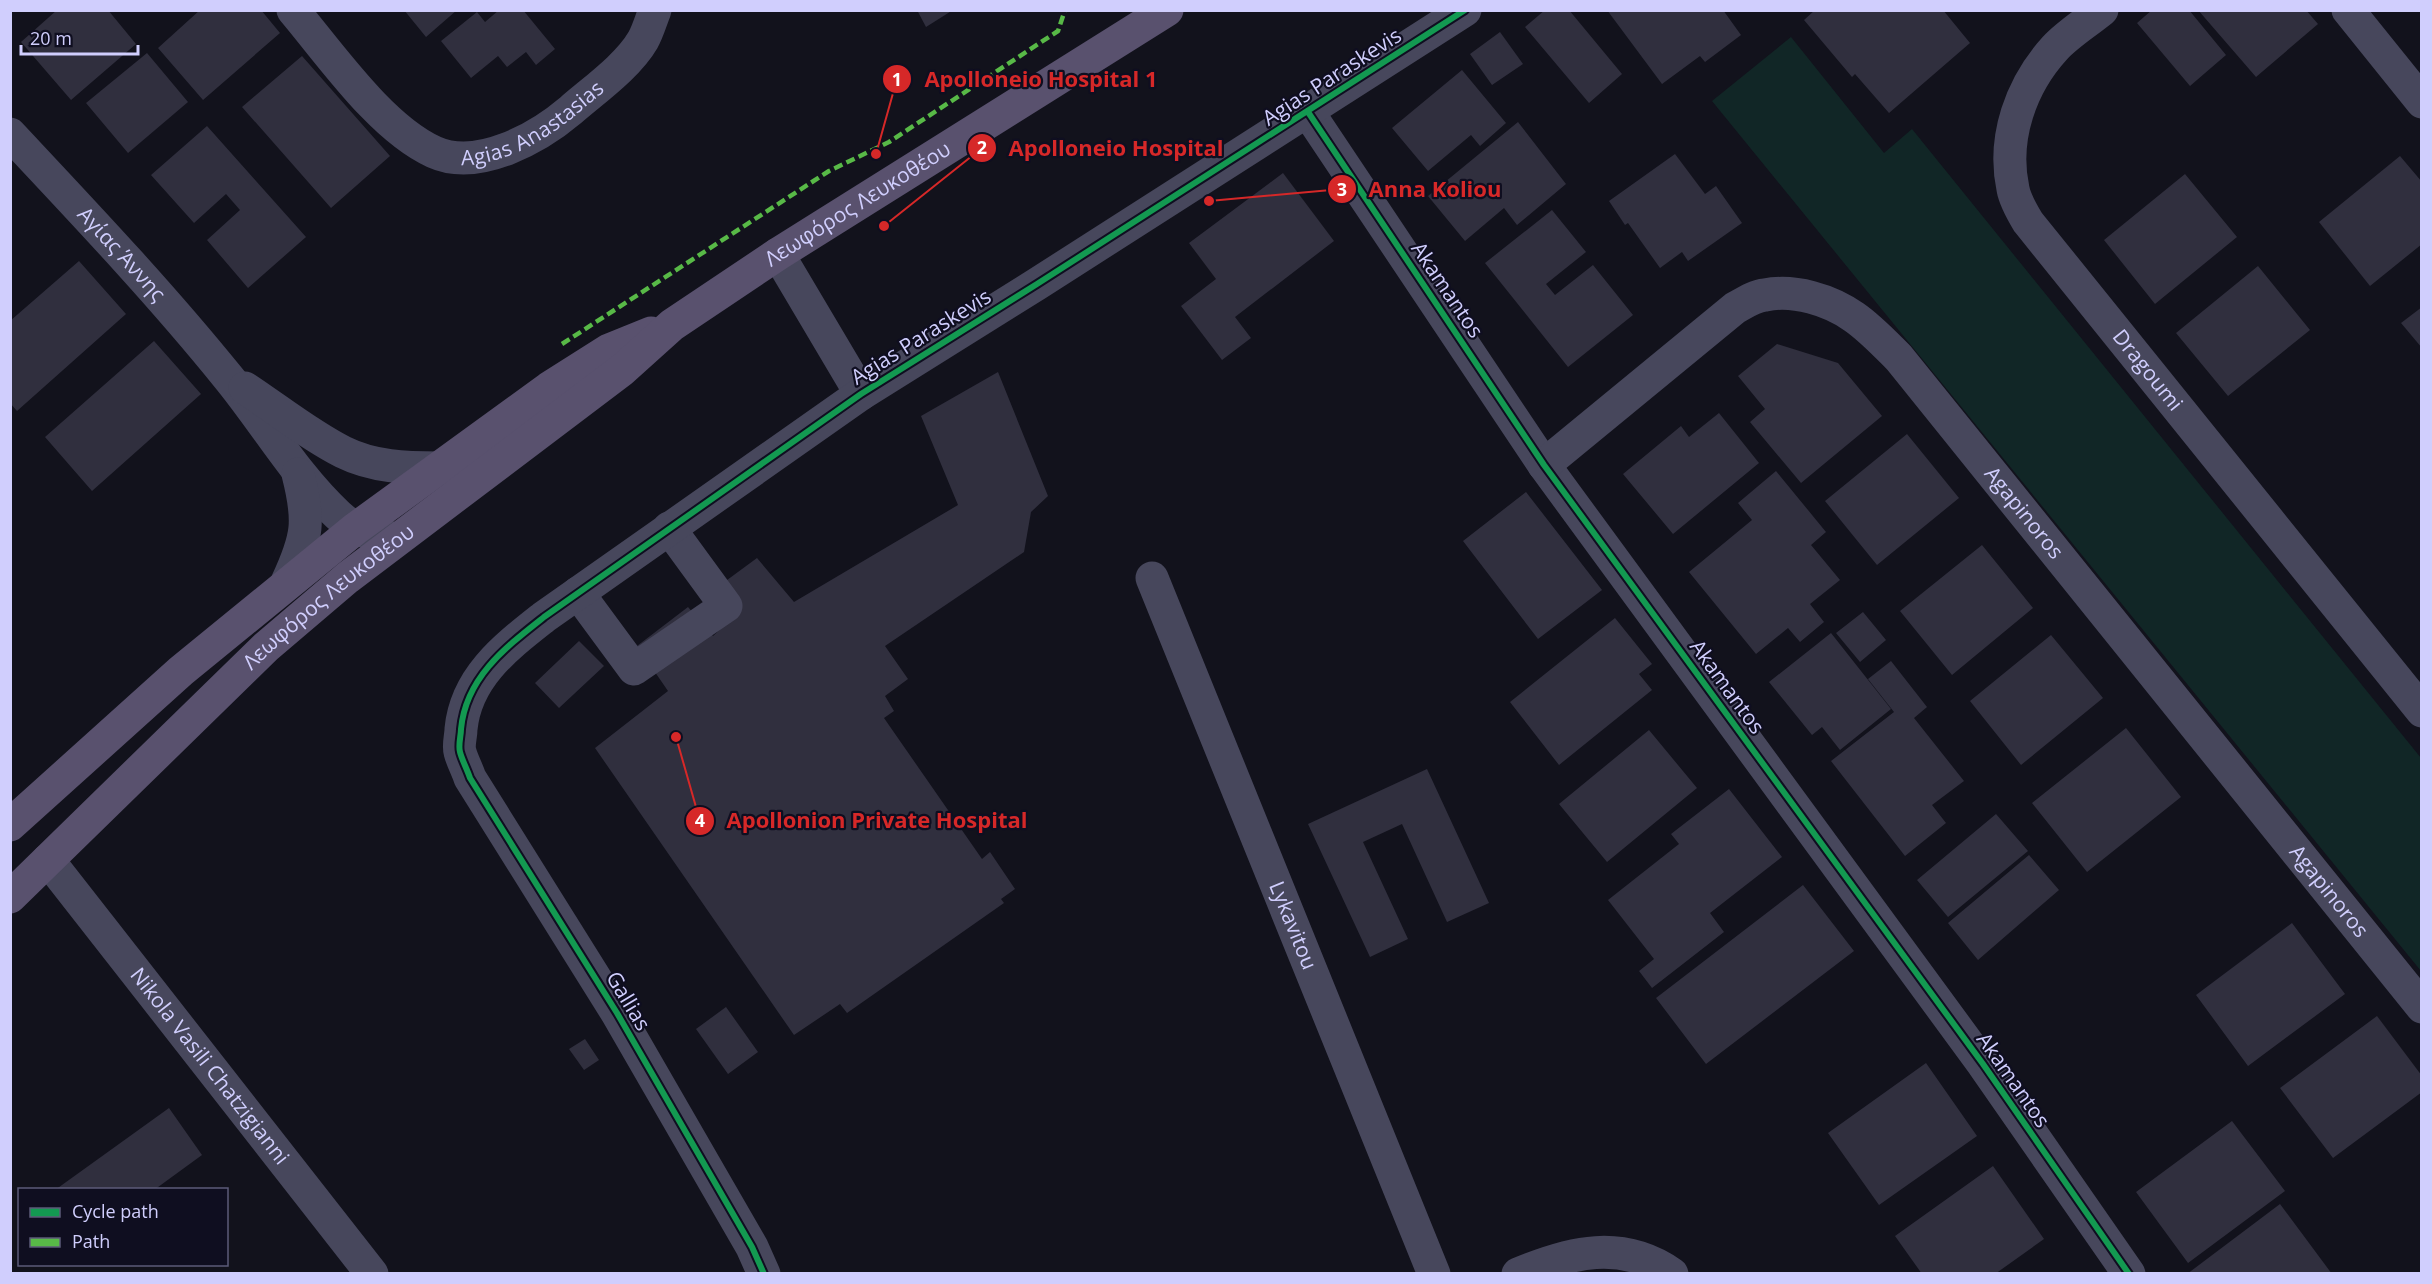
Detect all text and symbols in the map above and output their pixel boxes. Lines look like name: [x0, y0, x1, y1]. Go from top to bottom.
scale bar: [21, 18, 138, 56]
street label: Agias Paraskevis: [1257, 21, 1406, 132]
text: 20 m: [30, 26, 72, 50]
callout: Apolloneio Hospital 1: [882, 59, 1169, 99]
text: Apolloneio Hospital 1: [924, 63, 1158, 93]
text: 1: [892, 67, 902, 91]
street label: Agias Anastasias: [460, 74, 609, 171]
callout: Apolloneio Hospital: [967, 128, 1236, 168]
text: Apolloneio Hospital: [1009, 132, 1223, 162]
street label: Λεωφόρος Λευκοθέου: [759, 134, 956, 272]
text: 2: [977, 135, 987, 159]
callout: Anna Koliou: [1327, 169, 1513, 209]
text: Anna Koliou: [1369, 173, 1501, 203]
text: 3: [1337, 177, 1347, 201]
street label: Αγίας Άννης: [72, 200, 172, 307]
street label: Akamantos: [1405, 236, 1490, 343]
street label: Agias Paraskevis: [845, 282, 996, 391]
street label: Dragoumi: [2107, 323, 2190, 416]
street label: Agapinoros: [1979, 460, 2070, 564]
street label: Λεωφόρος Λευκοθέου: [236, 517, 420, 675]
street label: Akamantos: [1684, 634, 1771, 739]
callout: Apollonion Private Hospital: [685, 801, 1040, 841]
text: Apollonion Private Hospital: [727, 804, 1027, 834]
text: 4: [695, 808, 705, 832]
street label: Agapinoros: [2284, 839, 2375, 943]
street label: Lykavitou: [1263, 877, 1324, 974]
street label: Nikola Vasili Chatzigianni: [124, 961, 296, 1170]
street label: Gallias: [600, 966, 657, 1035]
street label: Akamantos: [1971, 1026, 2057, 1133]
legend: [18, 1188, 228, 1266]
text: Cycle path: [72, 1199, 159, 1223]
text: Path: [72, 1229, 110, 1253]

